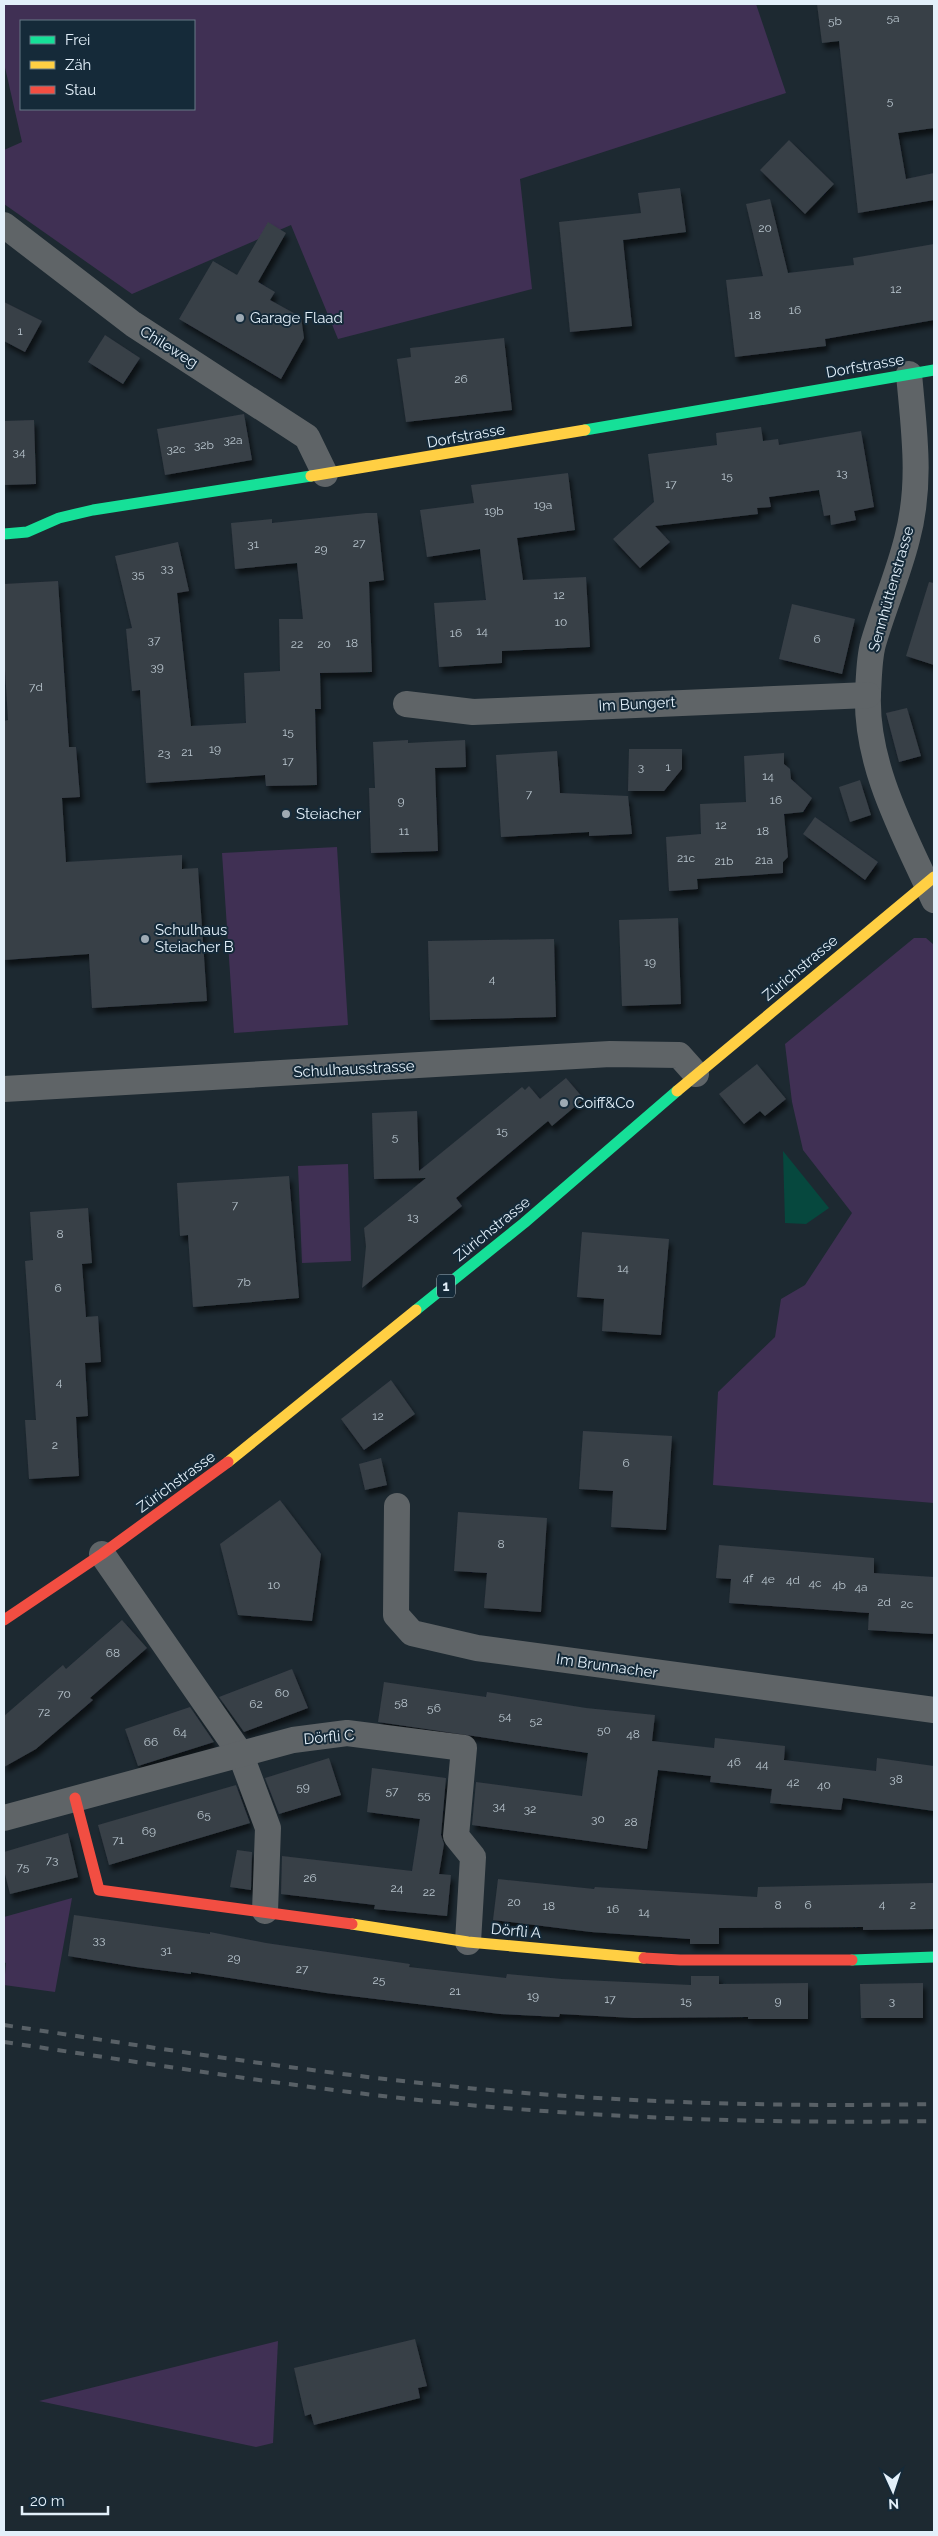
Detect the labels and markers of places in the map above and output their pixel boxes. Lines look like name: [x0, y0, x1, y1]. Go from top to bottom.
place label: Garage Flaad: [250, 309, 343, 327]
marker: Garage Flaad: [234, 312, 246, 324]
place label: Steiacher: [296, 805, 362, 823]
marker: Steiacher: [280, 808, 292, 820]
place label: Schulhaus Steiacher B: [155, 921, 234, 956]
marker: Schulhaus Steiacher B: [139, 933, 151, 945]
place label: Coiff&Co: [574, 1094, 635, 1112]
marker: Coiff&Co: [558, 1097, 570, 1109]

